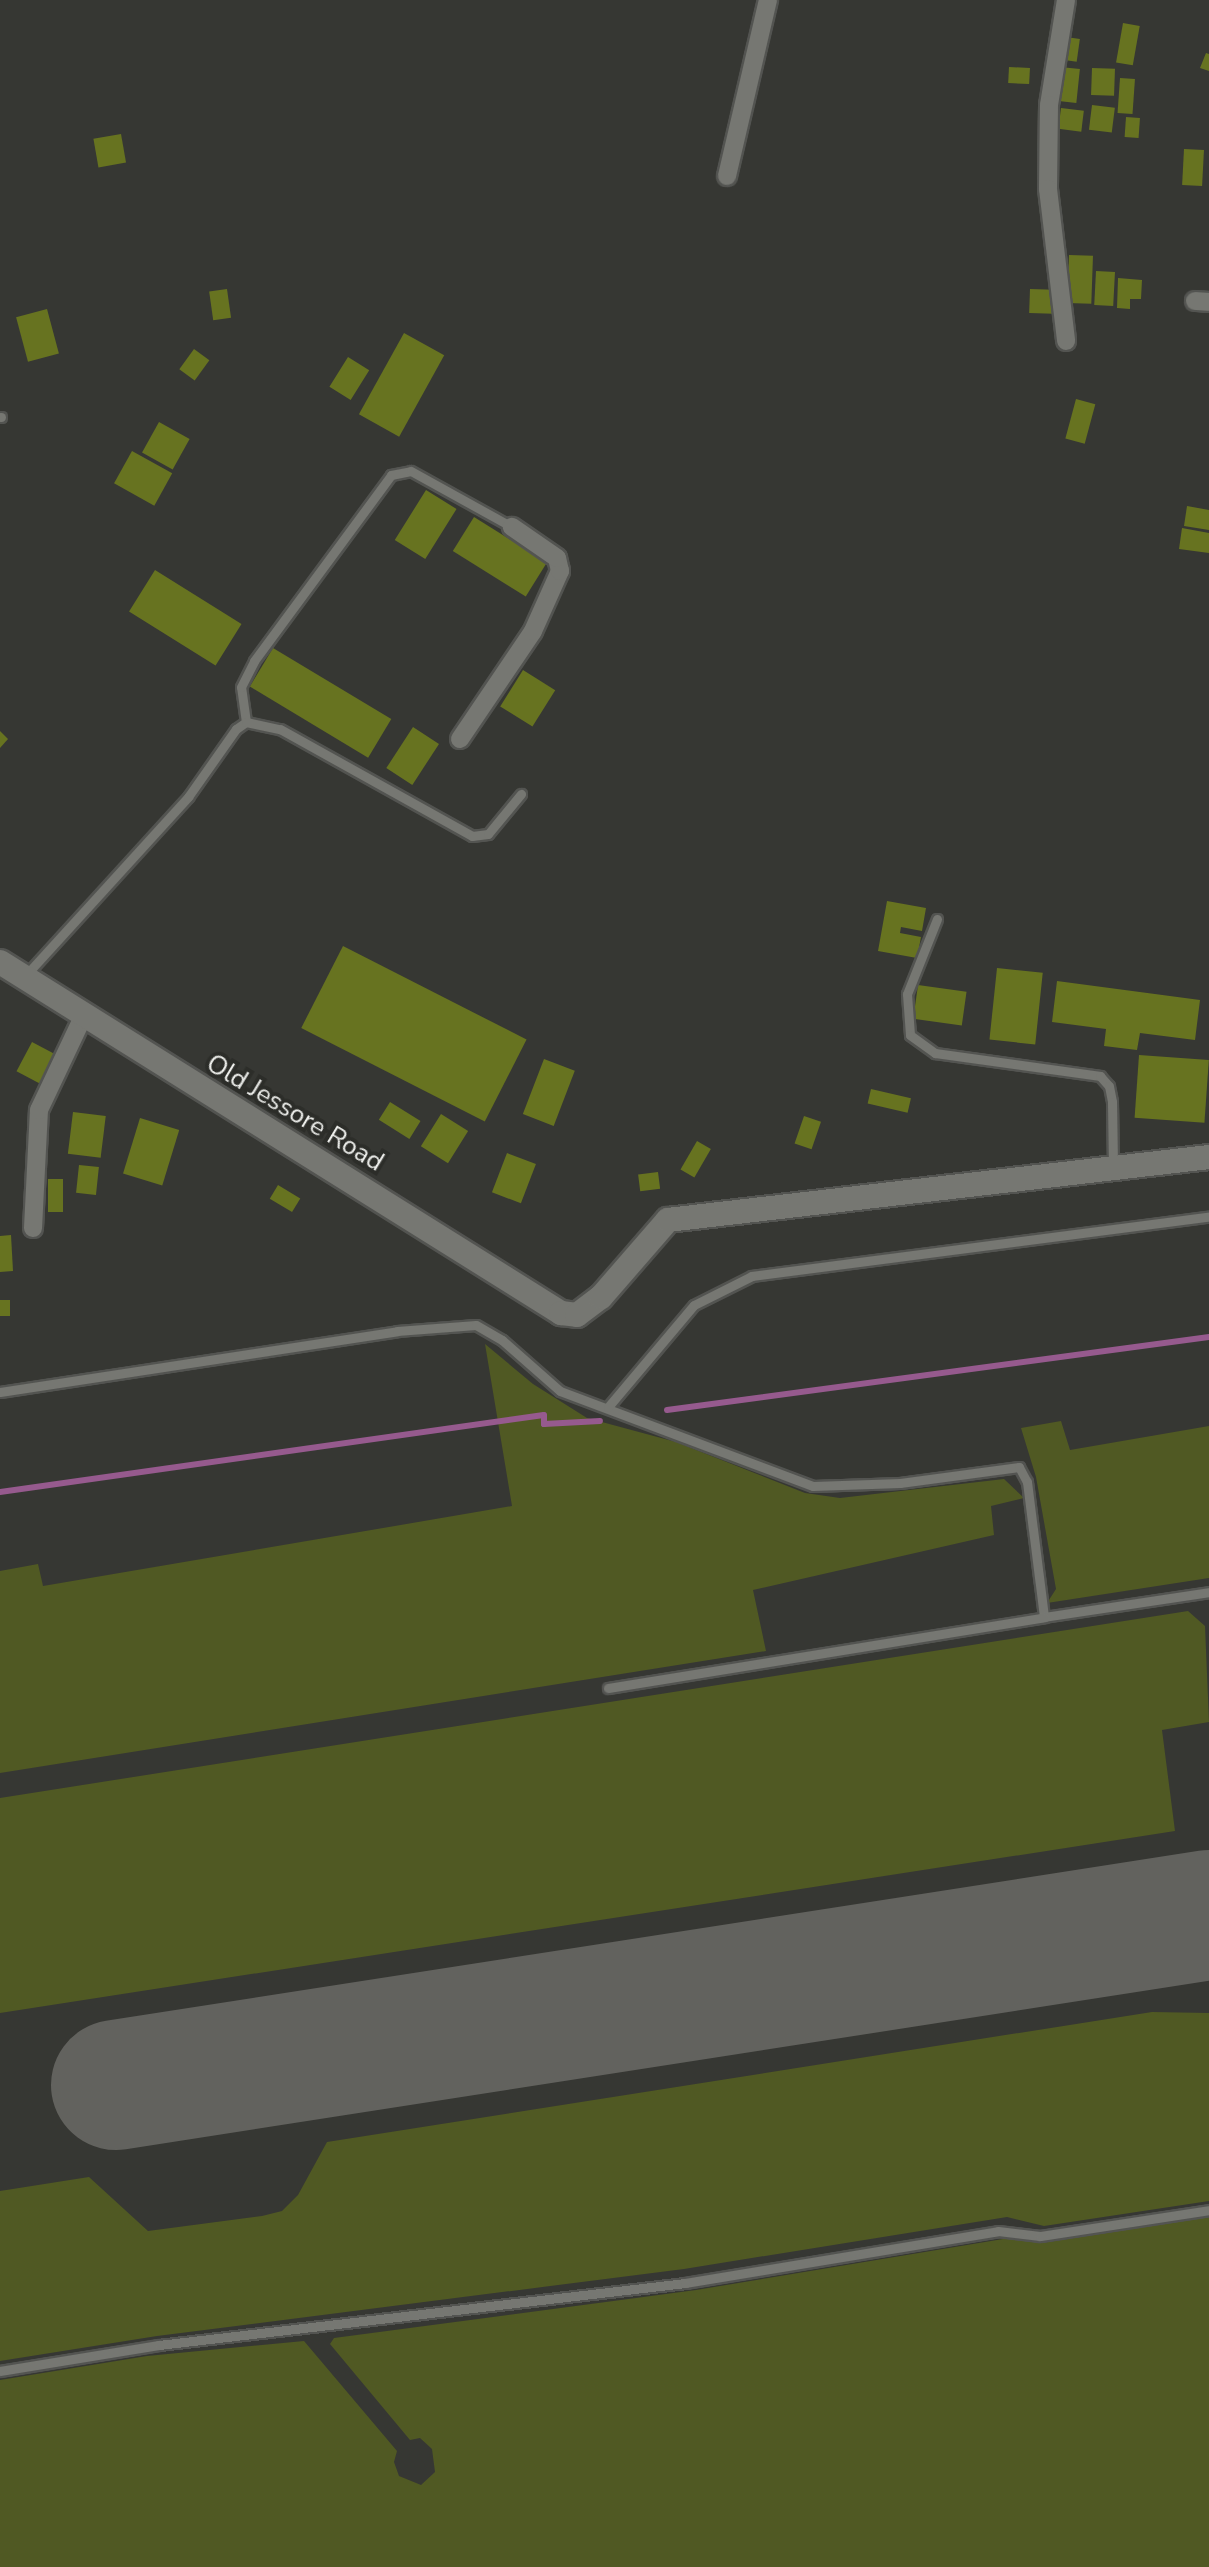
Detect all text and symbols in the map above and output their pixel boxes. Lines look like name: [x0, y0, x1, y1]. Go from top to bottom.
street label: Old Jessore Road: [201, 1048, 389, 1178]

